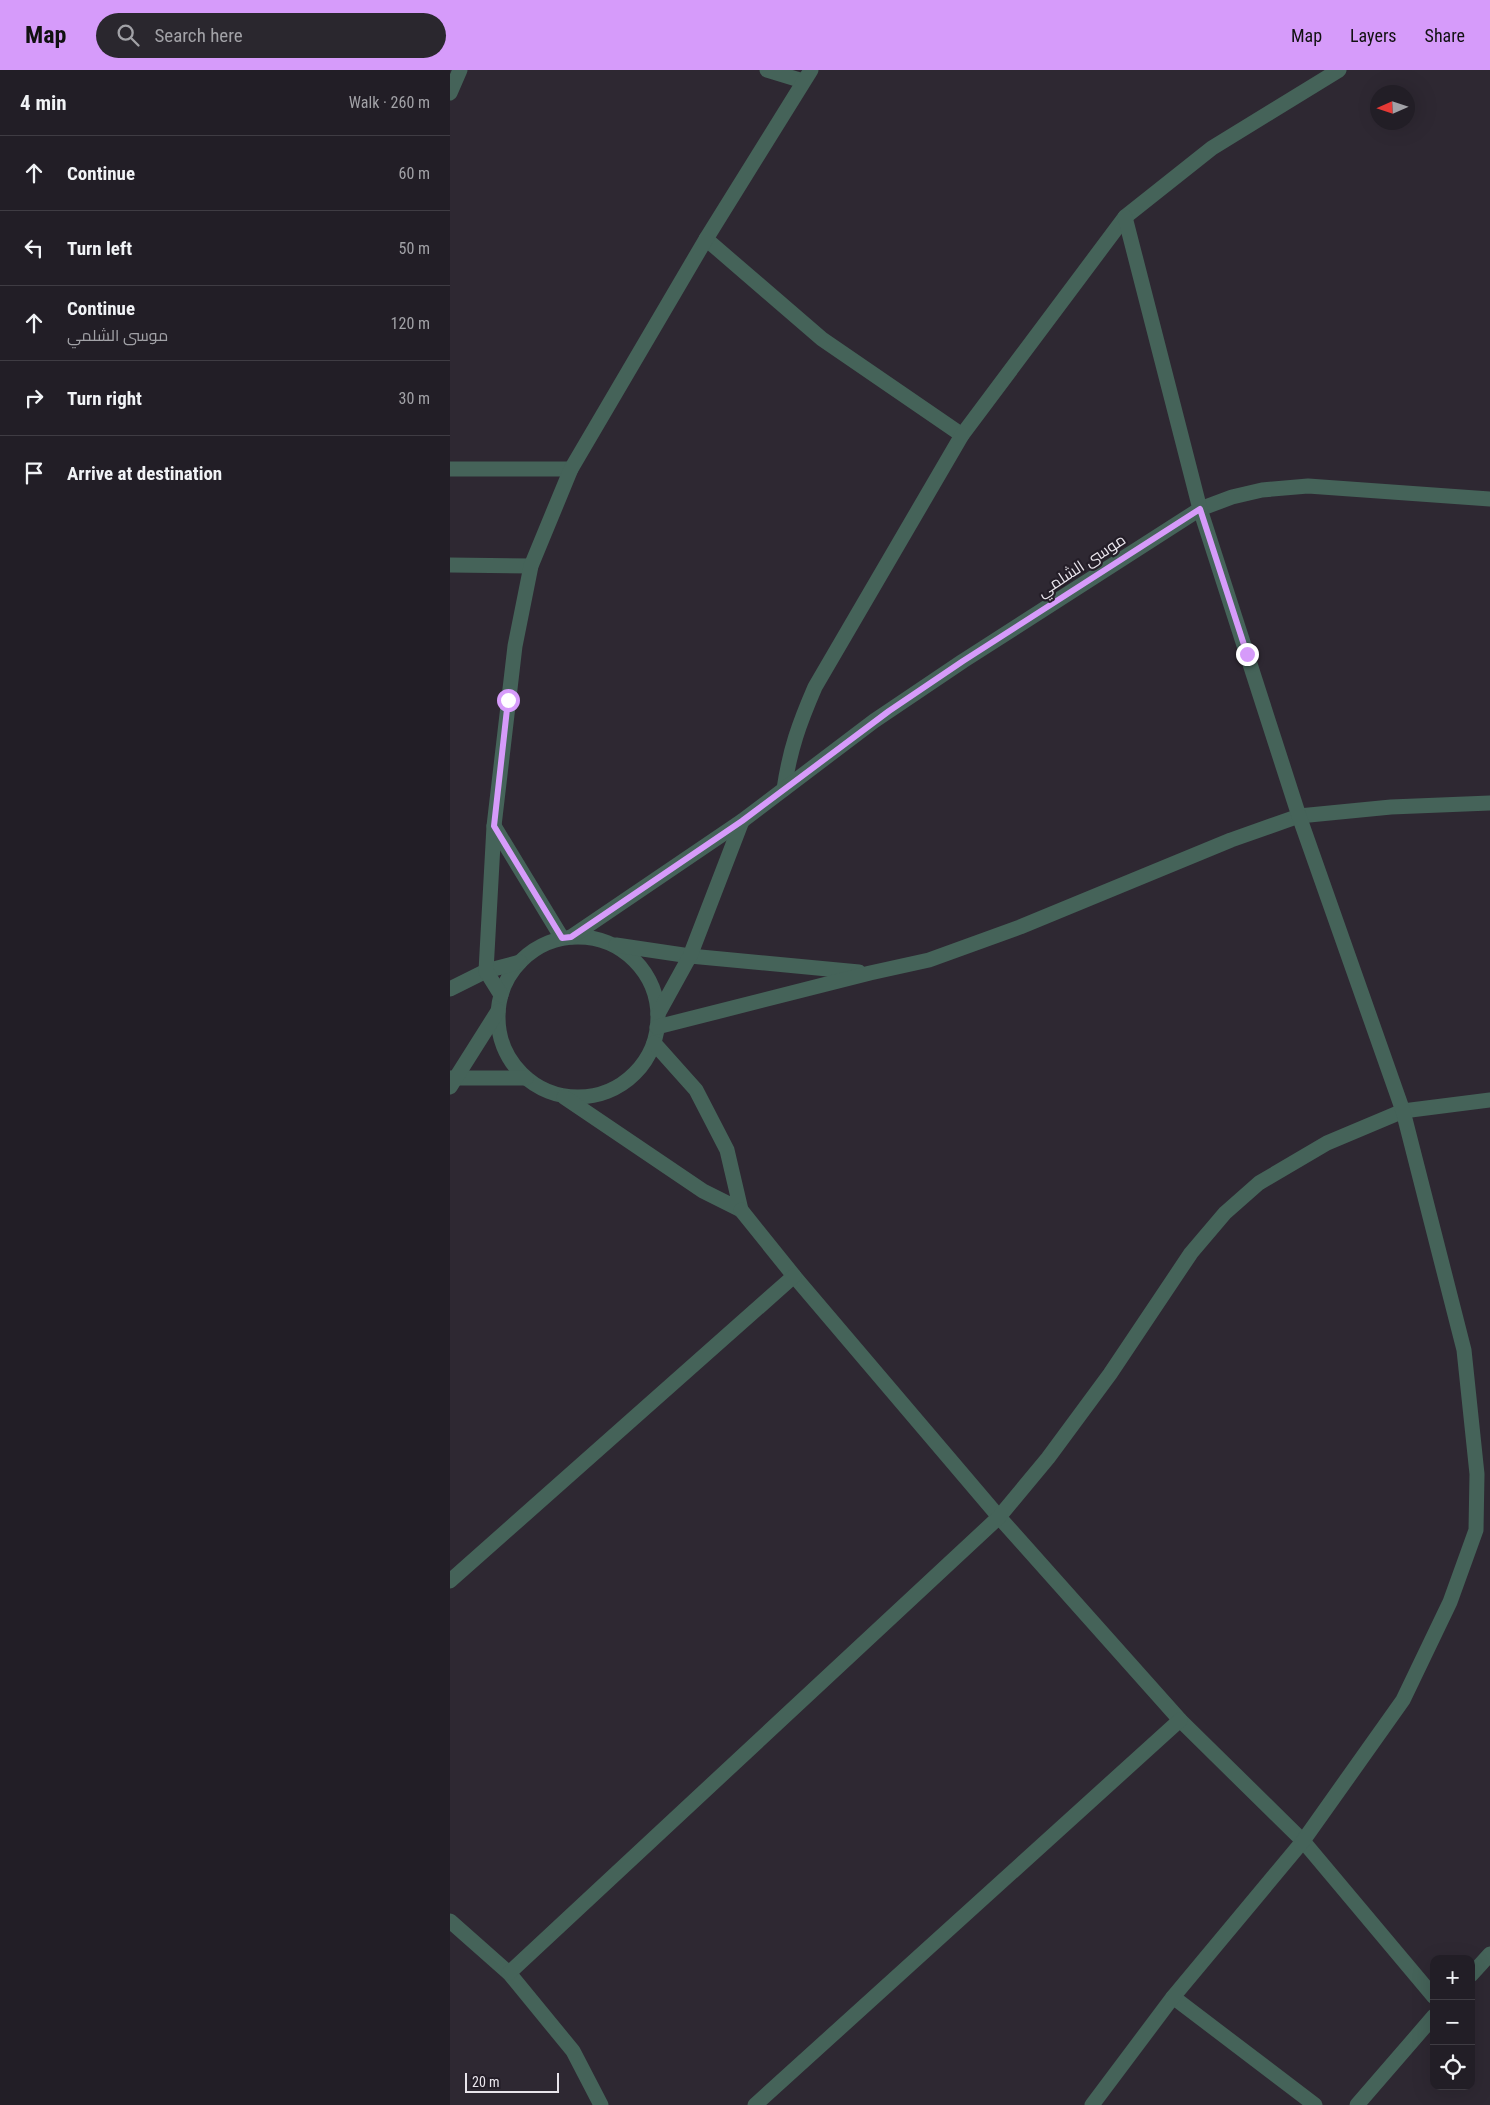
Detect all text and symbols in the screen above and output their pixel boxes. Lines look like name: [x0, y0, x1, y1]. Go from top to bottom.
search box: [96, 13, 446, 58]
text: Map: [25, 21, 66, 49]
icon: search: [114, 21, 142, 49]
text: Search here: [154, 24, 243, 47]
text: Map: [1291, 25, 1322, 46]
text: Layers: [1350, 25, 1397, 46]
text: Share: [1425, 25, 1465, 46]
north arrow: [1370, 85, 1415, 130]
text: 4 min: [20, 91, 67, 115]
text: Walk · 260 m: [349, 93, 430, 112]
icon: ahead: [20, 159, 48, 187]
text: Continue: [67, 162, 135, 185]
text: 60 m: [398, 164, 430, 183]
icon: left: [20, 234, 48, 262]
text: Turn left: [67, 237, 132, 260]
text: 50 m: [398, 239, 430, 258]
text: Continue: [67, 297, 135, 320]
icon: ahead: [20, 309, 48, 337]
text: 120 m: [391, 314, 430, 333]
text: موسى الشلمي: [67, 326, 168, 345]
icon: right: [20, 384, 48, 412]
text: Turn right: [67, 387, 142, 410]
text: 30 m: [398, 389, 430, 408]
icon: arrive: [20, 459, 48, 487]
text: Arrive at destination: [67, 462, 222, 485]
street label: موسى الشلمي: [1034, 530, 1131, 604]
route end: [1236, 643, 1259, 666]
route start: [497, 689, 520, 712]
map controls: [1430, 1955, 1475, 2090]
button: +: [1430, 1955, 1475, 2000]
button: −: [1430, 2000, 1475, 2045]
button: locate: [1430, 2045, 1475, 2090]
scale bar: [465, 2070, 559, 2093]
text: 20 m: [472, 2074, 500, 2090]

